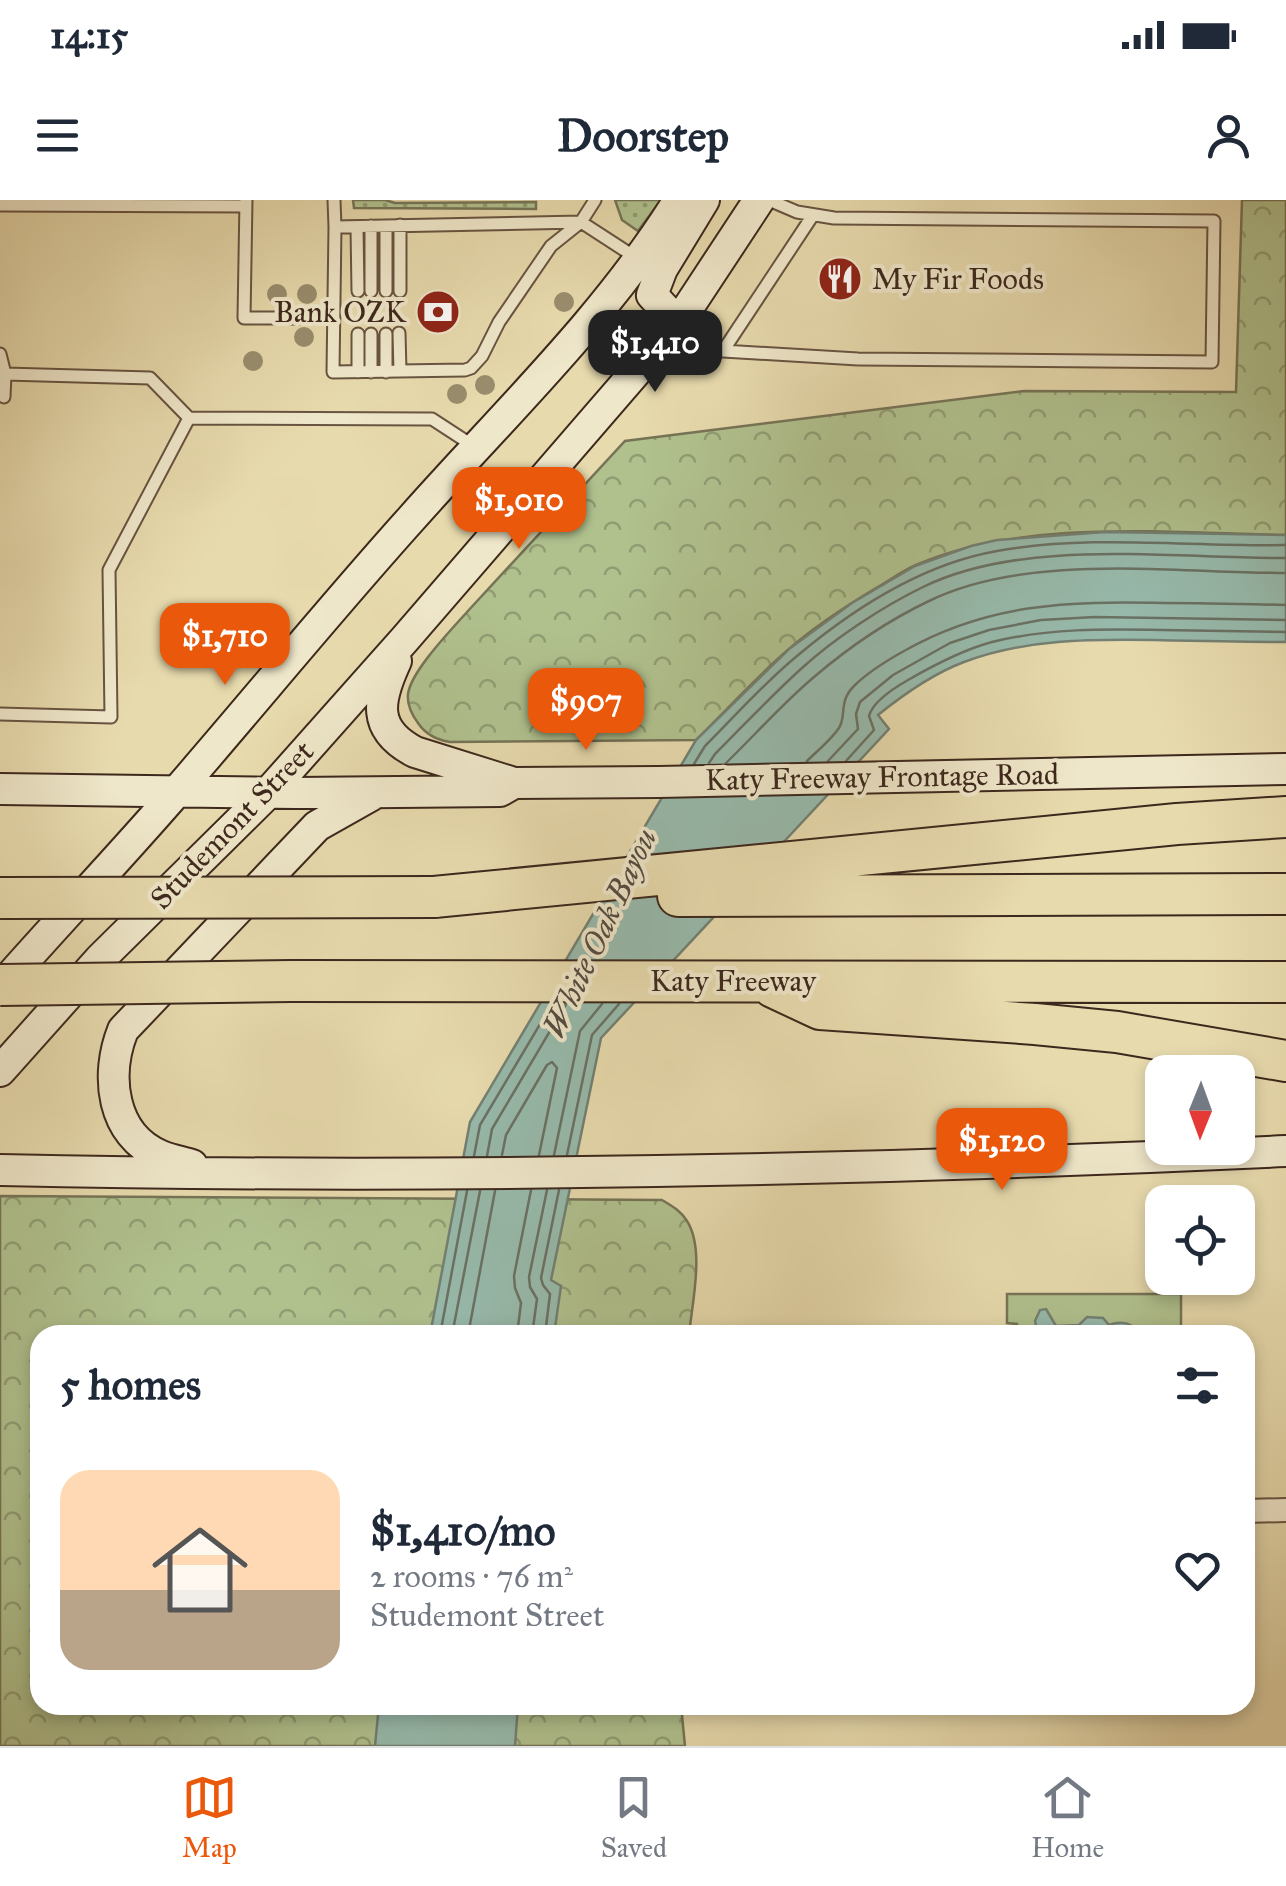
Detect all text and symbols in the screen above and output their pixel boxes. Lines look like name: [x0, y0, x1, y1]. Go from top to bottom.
text: 14:15: [50, 12, 128, 58]
icon: menu: [30, 108, 85, 163]
text: Doorstep: [557, 108, 729, 163]
icon: person: [1201, 108, 1256, 163]
restaurant icon: My Fir Foods: [817, 256, 863, 302]
place label: My Fir Foods: [872, 261, 1044, 297]
bank icon: Bank OZK: [415, 289, 461, 335]
place label: Bank OZK: [274, 294, 407, 330]
pin: $1,410: [574, 310, 736, 395]
text: $1,410: [610, 323, 700, 362]
pin: $1,010: [438, 467, 600, 552]
text: $1,010: [474, 480, 564, 519]
pin: $1,710: [144, 603, 306, 688]
text: $1,710: [182, 616, 268, 655]
pin: $907: [527, 668, 645, 753]
text: $907: [550, 681, 622, 720]
street label: Studemont Street: [143, 733, 321, 916]
street label: Katy Freeway Frontage Road: [705, 756, 1059, 798]
water label: White Oak Bayou: [535, 822, 665, 1044]
street label: Katy Freeway: [650, 963, 817, 999]
north arrow: [1145, 1055, 1255, 1165]
map controls: [1145, 1055, 1255, 1295]
pin: $1,120: [921, 1108, 1083, 1193]
text: $1,120: [958, 1121, 1046, 1160]
button: locate: [1145, 1185, 1255, 1295]
icon: filters: [1170, 1358, 1225, 1413]
text: 5 homes: [60, 1359, 201, 1411]
text: $1,410/mo: [370, 1505, 556, 1557]
icon: home: [140, 1510, 260, 1630]
icon: heart: [1170, 1543, 1225, 1598]
text: 2 rooms · 76 m²: [370, 1557, 573, 1596]
text: Studemont Street: [370, 1596, 604, 1635]
tab: Map: [182, 1770, 237, 1865]
tab: Saved: [601, 1770, 667, 1865]
tab: Home: [1031, 1770, 1104, 1865]

